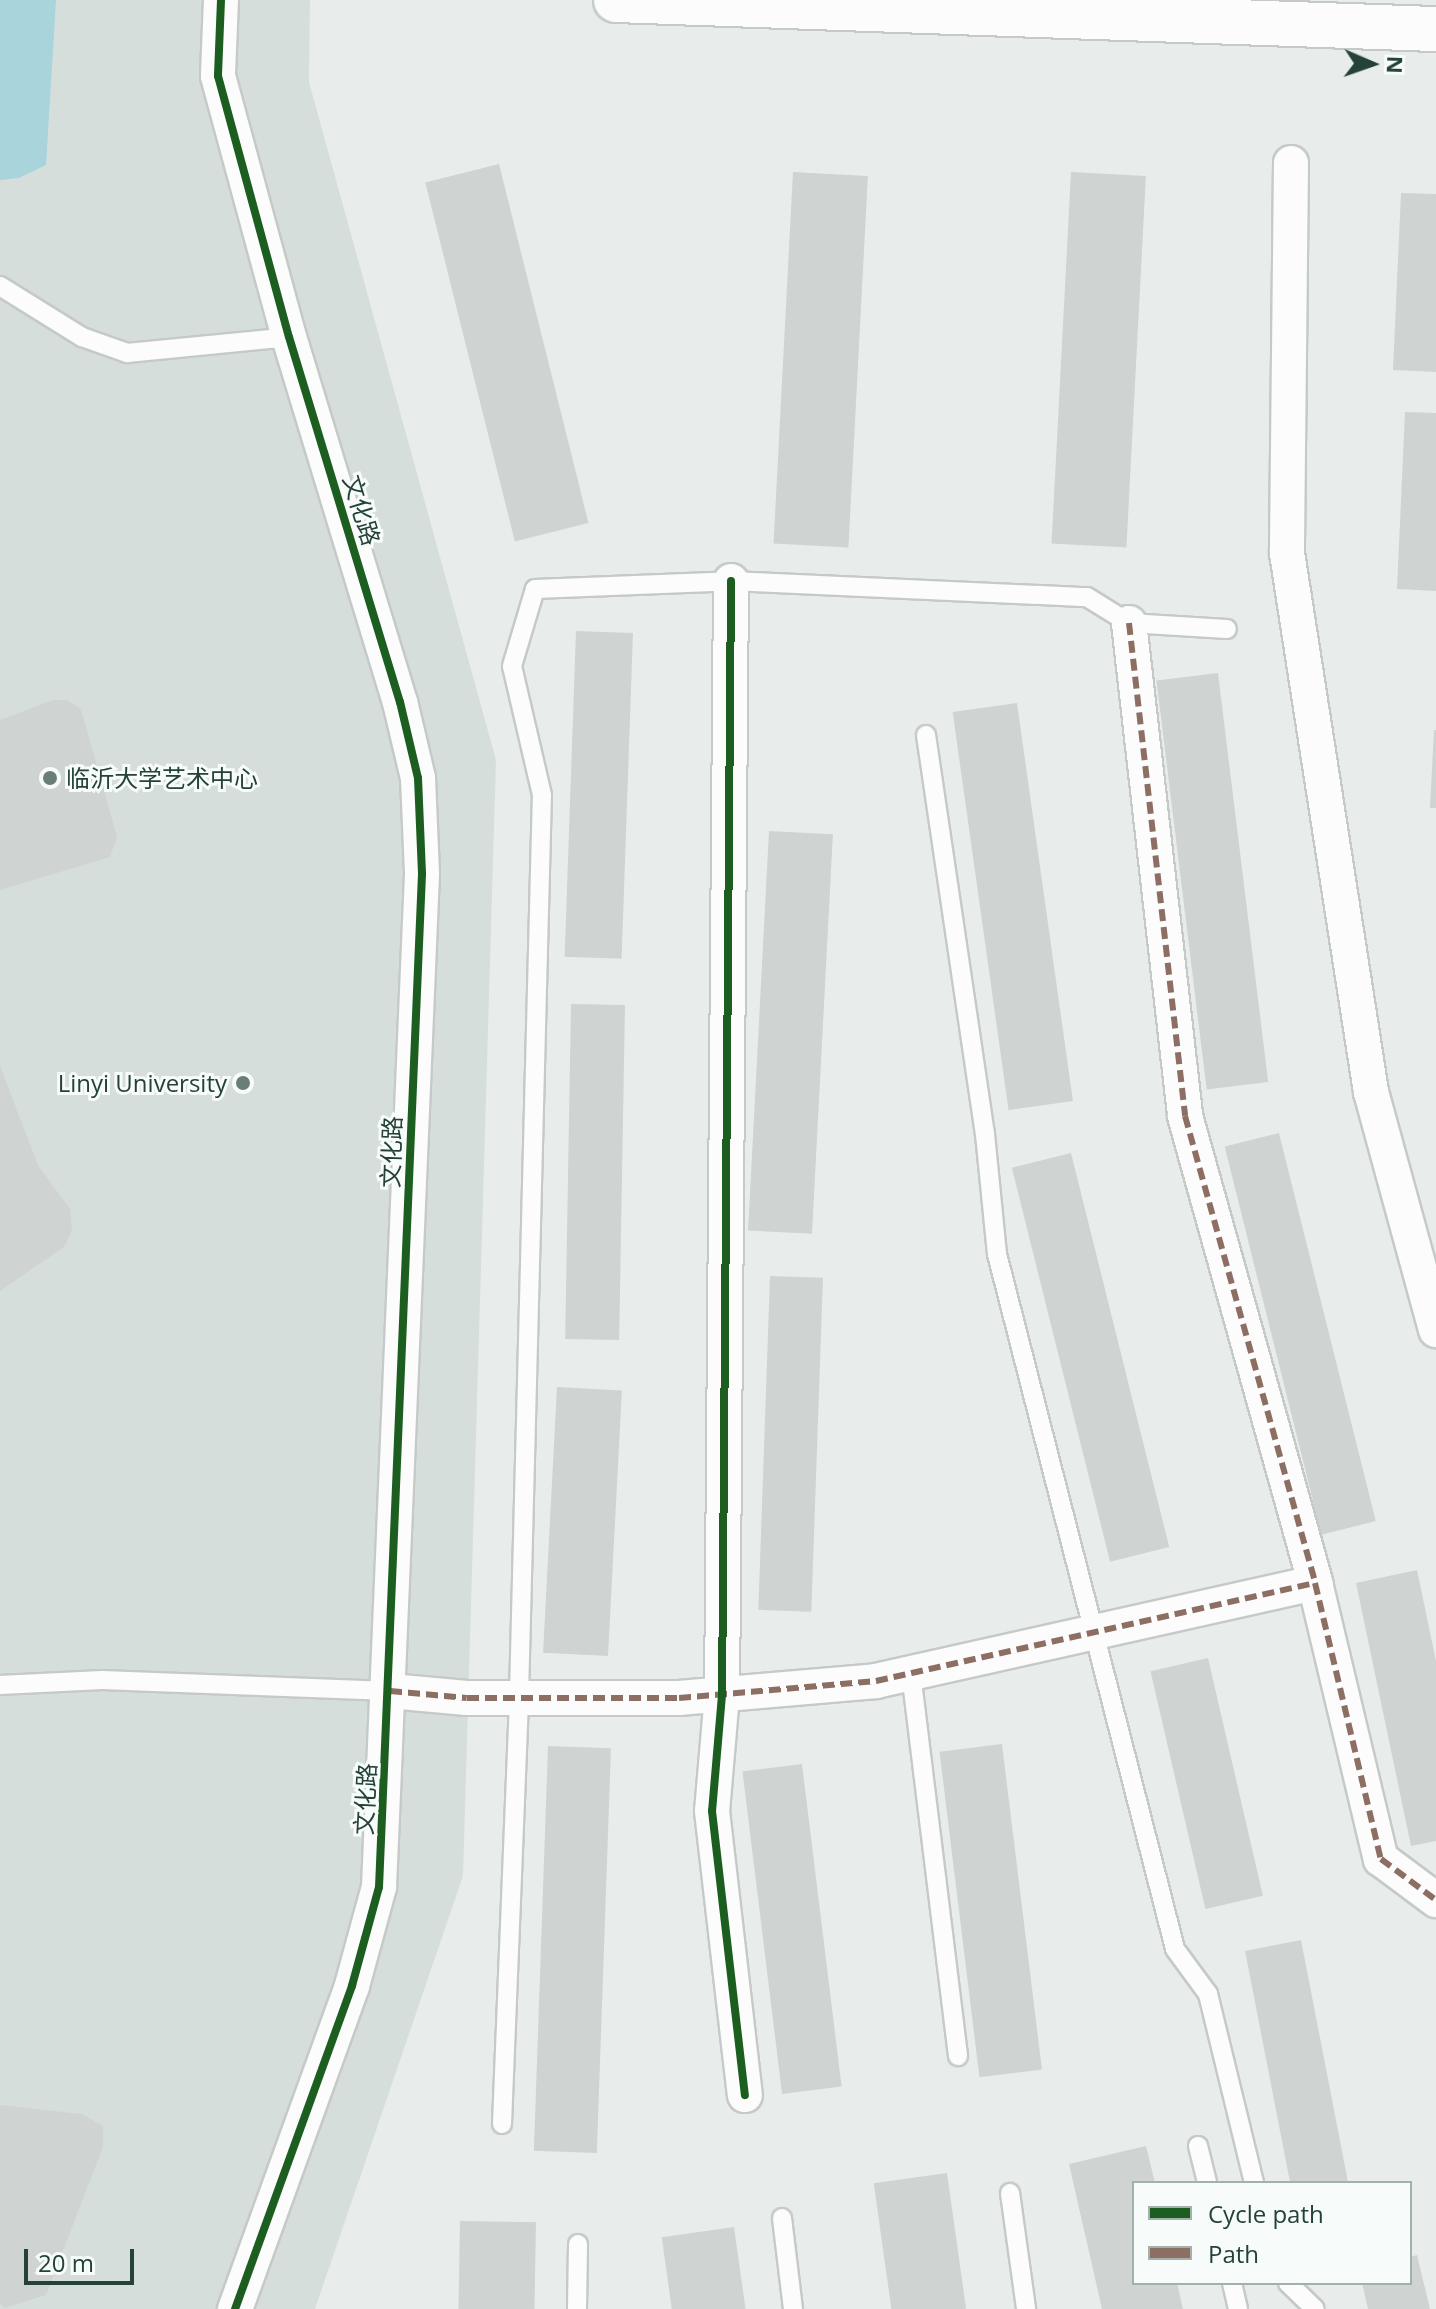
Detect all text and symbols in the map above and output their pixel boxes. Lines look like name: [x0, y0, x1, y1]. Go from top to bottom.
north arrow: [1332, 24, 1412, 104]
text: N: [1381, 55, 1411, 74]
street label: 文化路: [338, 471, 386, 549]
place label: 临沂大学艺术中心: [66, 764, 258, 792]
marker: 临沂大学艺术中心: [41, 769, 59, 787]
place label: Linyi University: [58, 1069, 227, 1097]
marker: Linyi University: [234, 1074, 252, 1092]
street label: 文化路: [375, 1116, 407, 1188]
street label: 文化路: [349, 1762, 381, 1836]
legend: [1132, 2181, 1412, 2285]
text: Cycle path: [1208, 2197, 1324, 2230]
scale bar: [28, 2233, 138, 2283]
text: Path: [1208, 2237, 1259, 2270]
text: 20 m: [38, 2246, 94, 2279]

